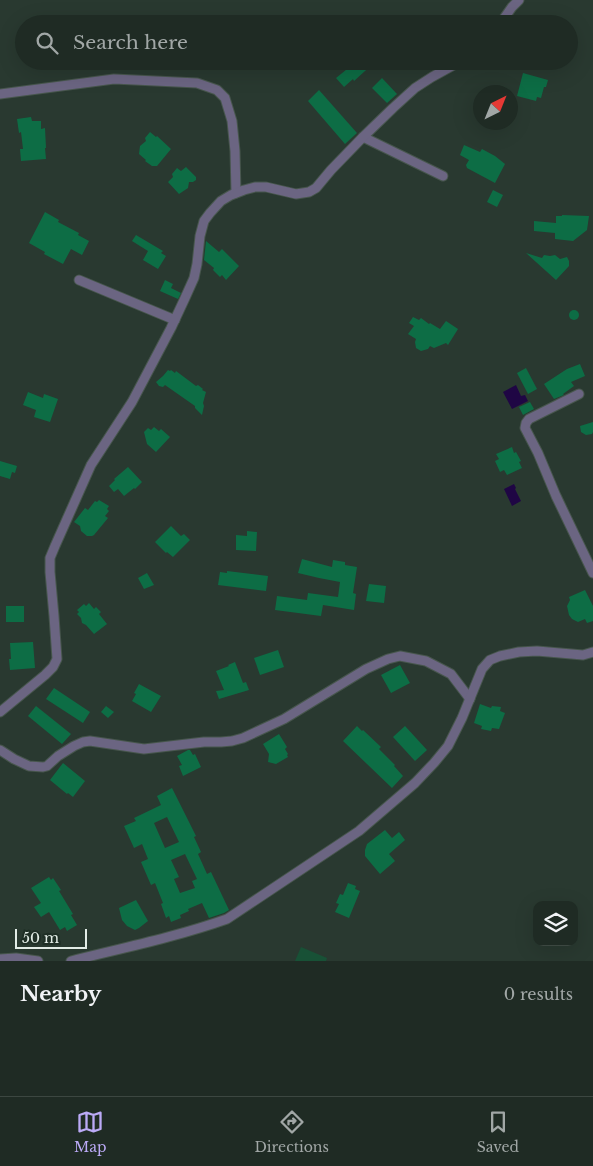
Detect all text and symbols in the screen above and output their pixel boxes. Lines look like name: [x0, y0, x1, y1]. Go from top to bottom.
search box: [15, 15, 578, 70]
icon: search: [33, 29, 61, 57]
text: Search here: [73, 31, 188, 54]
north arrow: [473, 85, 518, 130]
map controls: [533, 901, 578, 946]
button: layers: [533, 901, 578, 946]
scale bar: [15, 926, 88, 949]
text: 50 m: [22, 929, 59, 947]
text: Nearby: [20, 981, 101, 1007]
text: 0 results: [504, 984, 573, 1004]
tab: Map: [74, 1108, 107, 1156]
tab: Directions: [254, 1108, 329, 1156]
tab: Saved: [477, 1108, 519, 1156]

